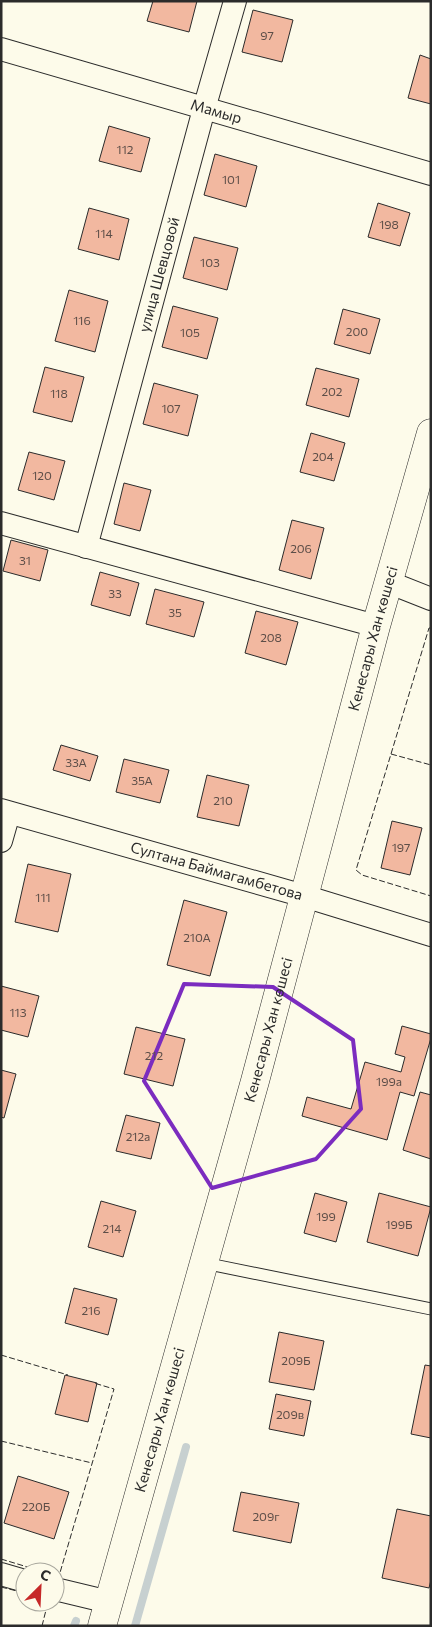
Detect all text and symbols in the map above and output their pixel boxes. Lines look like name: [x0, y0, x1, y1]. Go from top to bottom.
house number: 97: [260, 28, 274, 42]
street label: Мамыр: [189, 95, 244, 127]
house number: 112: [117, 142, 134, 156]
house number: 101: [222, 172, 240, 186]
street label: улица Шевцовой: [134, 215, 183, 334]
house number: 198: [379, 217, 399, 231]
house number: 114: [95, 226, 113, 240]
house number: 103: [200, 255, 220, 269]
house number: 116: [73, 313, 91, 327]
house number: 200: [346, 324, 368, 338]
house number: 105: [180, 325, 200, 339]
house number: 202: [321, 384, 343, 398]
house number: 118: [50, 386, 68, 400]
house number: 107: [161, 401, 181, 415]
house number: 204: [312, 449, 334, 463]
house number: 120: [32, 468, 52, 482]
house number: 206: [290, 541, 312, 555]
house number: 31: [19, 553, 31, 567]
street label: Кенесары Хан көшесі: [344, 564, 401, 713]
house number: 33: [108, 586, 122, 600]
house number: 35: [168, 605, 182, 619]
house number: 208: [260, 630, 282, 644]
house number: 33А: [65, 755, 87, 769]
house number: 35А: [131, 773, 153, 787]
house number: 210: [213, 793, 233, 807]
street label: Султана Баймагамбетова: [129, 837, 305, 903]
house number: 197: [392, 840, 410, 854]
house number: 111: [35, 890, 51, 904]
house number: 210А: [183, 930, 211, 944]
street label: Кенесары Хан көшесі: [239, 955, 296, 1104]
house number: 113: [9, 1005, 27, 1019]
house number: 212: [145, 1048, 164, 1062]
house number: 199а: [376, 1074, 402, 1088]
house number: 212а: [126, 1129, 150, 1143]
house number: 199: [316, 1209, 336, 1223]
house number: 199Б: [385, 1217, 413, 1231]
house number: 214: [103, 1221, 121, 1235]
house number: 216: [81, 1303, 101, 1317]
street label: Кенесары Хан көшесі: [130, 1345, 188, 1494]
house number: 209Б: [281, 1353, 311, 1367]
house number: 209в: [276, 1407, 304, 1421]
house number: 220Б: [22, 1499, 51, 1513]
house number: 209г: [253, 1509, 280, 1523]
north arrow: [15, 1562, 65, 1612]
text: С: [38, 1565, 53, 1584]

